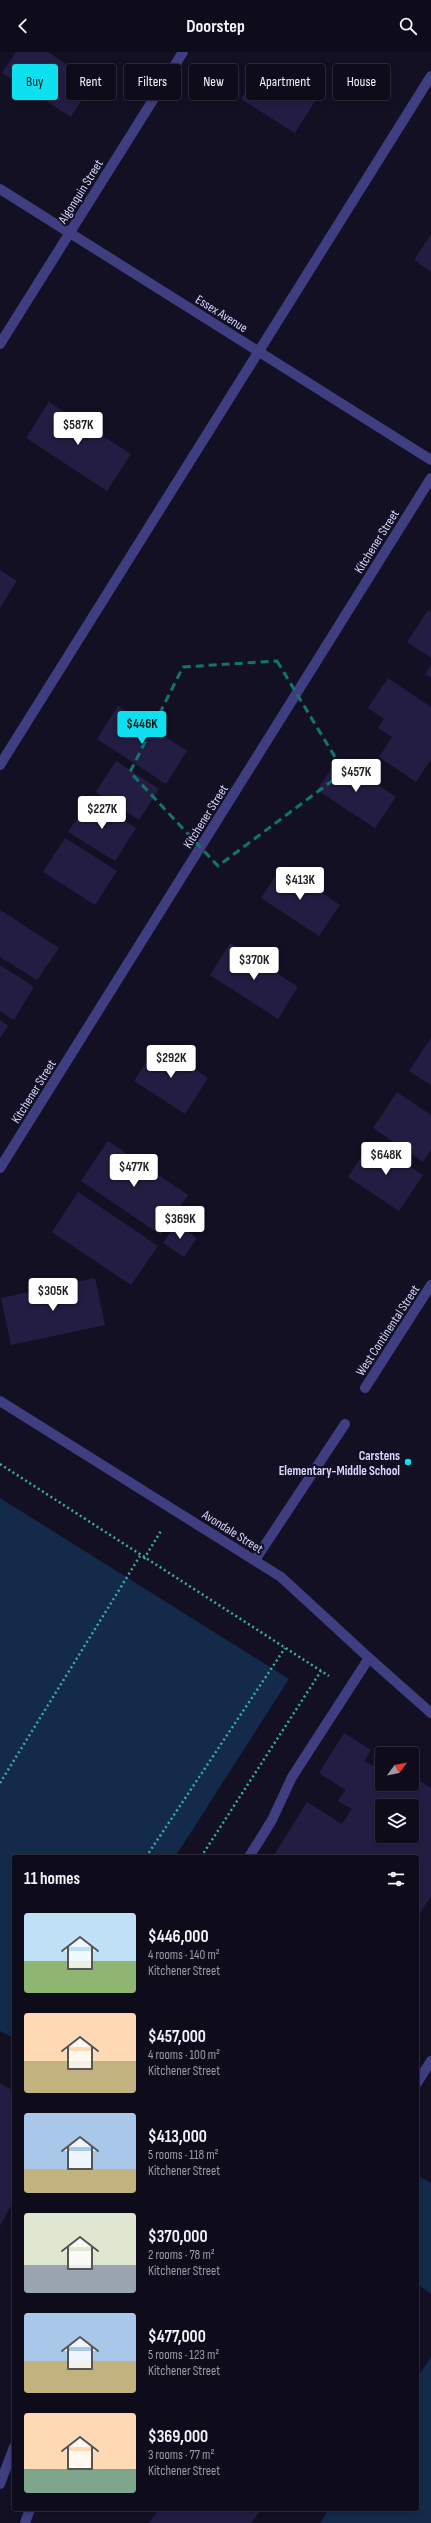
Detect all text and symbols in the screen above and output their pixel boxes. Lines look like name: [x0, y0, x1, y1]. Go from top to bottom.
icon: back: [12, 15, 34, 37]
icon: search: [397, 15, 419, 37]
text: Doorstep: [186, 16, 245, 37]
chip: Buy: [12, 64, 58, 100]
chip: Rent: [66, 64, 116, 100]
chip: Filters: [124, 64, 181, 100]
chip: New: [189, 64, 238, 100]
chip: Apartment: [246, 64, 325, 100]
chip: House: [333, 64, 390, 100]
street label: Algonquin Street: [54, 156, 107, 227]
street label: Essex Avenue: [192, 292, 250, 336]
pin: $587K: [50, 412, 106, 446]
text: $587K: [63, 417, 93, 433]
street label: Kitchener Street: [351, 507, 403, 576]
pin: $446K: [114, 711, 170, 745]
text: $446K: [126, 716, 158, 732]
pin: $457K: [328, 759, 384, 793]
text: $457K: [341, 764, 371, 780]
street label: Kitchener Street: [180, 782, 232, 851]
pin: $227K: [74, 796, 130, 830]
text: $227K: [87, 801, 117, 817]
pin: $413K: [272, 867, 328, 901]
text: $413K: [285, 872, 315, 888]
pin: $370K: [226, 947, 282, 981]
text: $370K: [239, 952, 269, 968]
pin: $292K: [143, 1045, 199, 1079]
text: $292K: [156, 1050, 186, 1066]
street label: Kitchener Street: [8, 1057, 60, 1126]
pin: $648K: [358, 1142, 414, 1176]
text: $648K: [370, 1147, 402, 1163]
pin: $477K: [106, 1154, 162, 1188]
text: $477K: [119, 1159, 149, 1175]
pin: $369K: [152, 1206, 208, 1240]
text: $369K: [164, 1211, 196, 1227]
pin: $305K: [25, 1278, 81, 1312]
street label: West Continental Street: [353, 1282, 423, 1379]
text: $305K: [38, 1283, 68, 1299]
place label: Carstens Elementary-Middle School: [279, 1448, 400, 1479]
marker: Carstens Elementary-Middle School: [403, 1457, 413, 1467]
street label: Avondale Street: [198, 1506, 266, 1557]
north arrow: [375, 1747, 419, 1791]
map controls: [375, 1747, 419, 1843]
button: layers: [375, 1799, 419, 1843]
icon: filters: [385, 1868, 407, 1890]
text: 11 homes: [24, 1869, 80, 1889]
text: $446,000: [148, 1927, 209, 1947]
icon: home: [56, 1929, 104, 1977]
text: 4 rooms · 140 m²: [148, 1947, 220, 1963]
text: Kitchener Street: [148, 1963, 220, 1979]
text: $457,000: [148, 2027, 206, 2047]
icon: home: [56, 2029, 104, 2077]
text: 4 rooms · 100 m²: [148, 2047, 220, 2063]
text: Kitchener Street: [148, 2063, 220, 2079]
text: $413,000: [148, 2127, 207, 2147]
icon: home: [56, 2129, 104, 2177]
text: 5 rooms · 118 m²: [148, 2147, 219, 2163]
text: Kitchener Street: [148, 2163, 220, 2179]
text: $370,000: [148, 2227, 208, 2247]
icon: home: [56, 2229, 104, 2277]
text: 2 rooms · 78 m²: [148, 2247, 215, 2263]
text: Kitchener Street: [148, 2263, 220, 2279]
text: $477,000: [148, 2327, 206, 2347]
icon: home: [56, 2329, 104, 2377]
text: 5 rooms · 123 m²: [148, 2347, 219, 2363]
text: Kitchener Street: [148, 2363, 220, 2379]
text: $369,000: [148, 2427, 208, 2447]
icon: home: [56, 2429, 104, 2477]
text: 3 rooms · 77 m²: [148, 2447, 214, 2463]
text: Kitchener Street: [148, 2463, 220, 2479]

